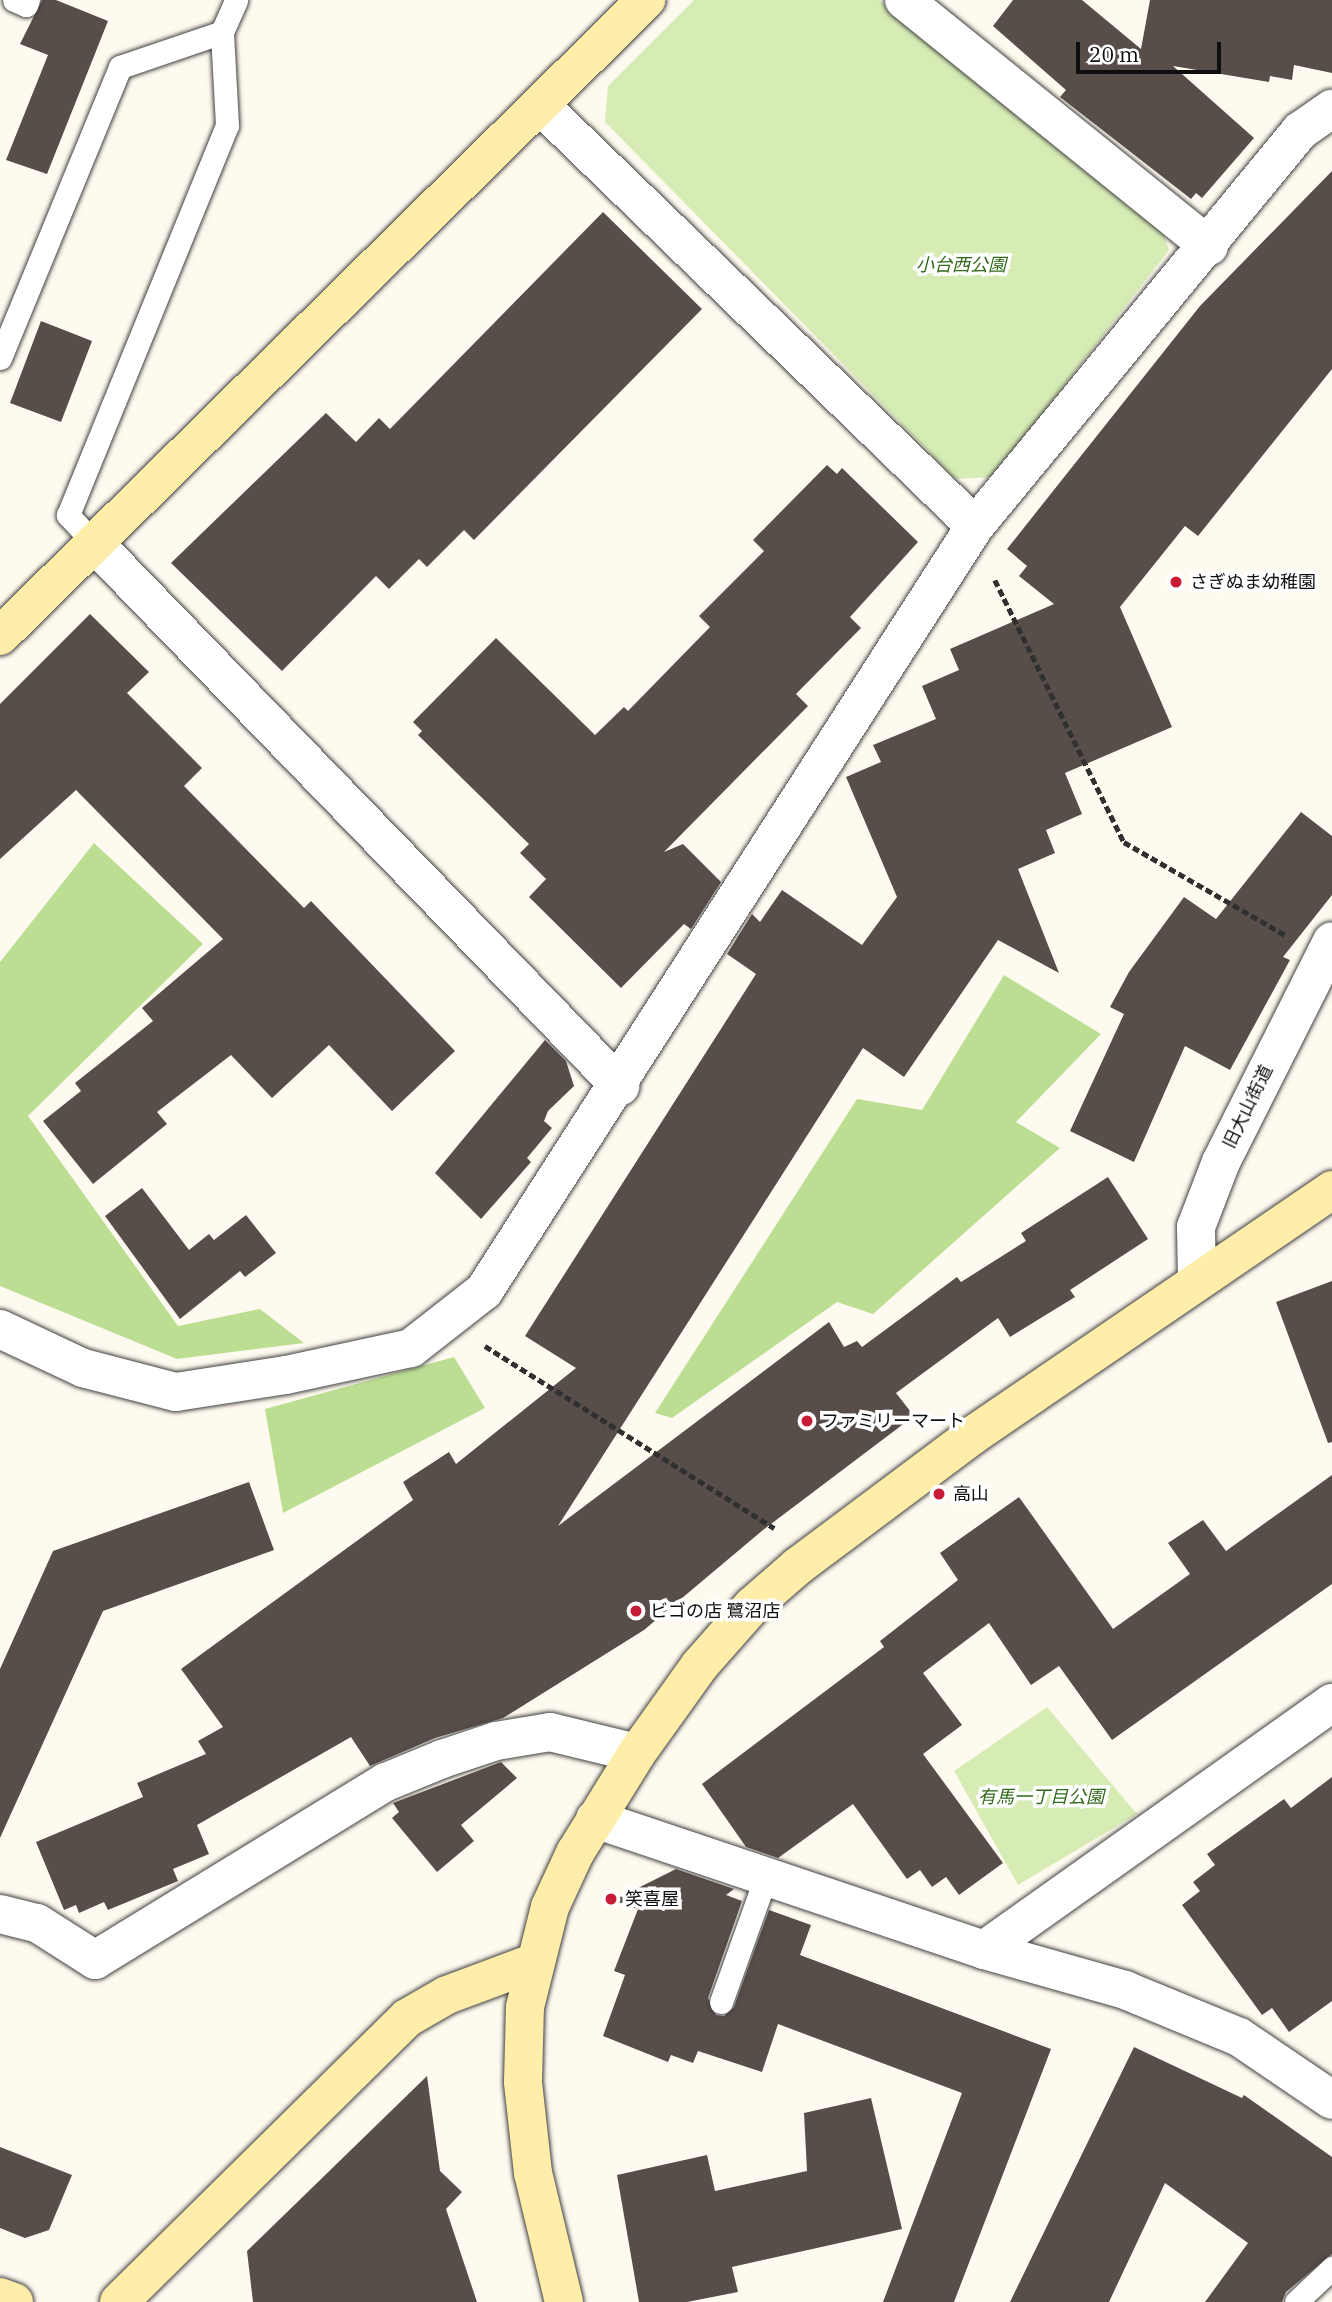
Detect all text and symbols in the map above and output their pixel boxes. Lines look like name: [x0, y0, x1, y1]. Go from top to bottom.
scale bar: [1080, 28, 1225, 72]
text: 20 m: [1089, 40, 1139, 68]
park label: 小台西公園: [916, 254, 1006, 276]
place label: さぎぬま幼稚園: [1190, 571, 1316, 593]
marker: さぎぬま幼稚園: [1168, 574, 1184, 590]
street label: 旧大山街道: [1219, 1062, 1277, 1152]
place label: ファミリーマート: [821, 1410, 965, 1432]
marker: ファミリーマート: [799, 1413, 815, 1429]
place label: 高山: [953, 1483, 989, 1505]
marker: 高山: [931, 1486, 947, 1502]
place label: ビゴの店 鷺沼店: [650, 1600, 780, 1622]
marker: ビゴの店 鷺沼店: [628, 1603, 644, 1619]
park label: 有馬一丁目公園: [978, 1786, 1104, 1808]
place label: 笑喜屋: [625, 1888, 679, 1910]
marker: 笑喜屋: [603, 1891, 619, 1907]

